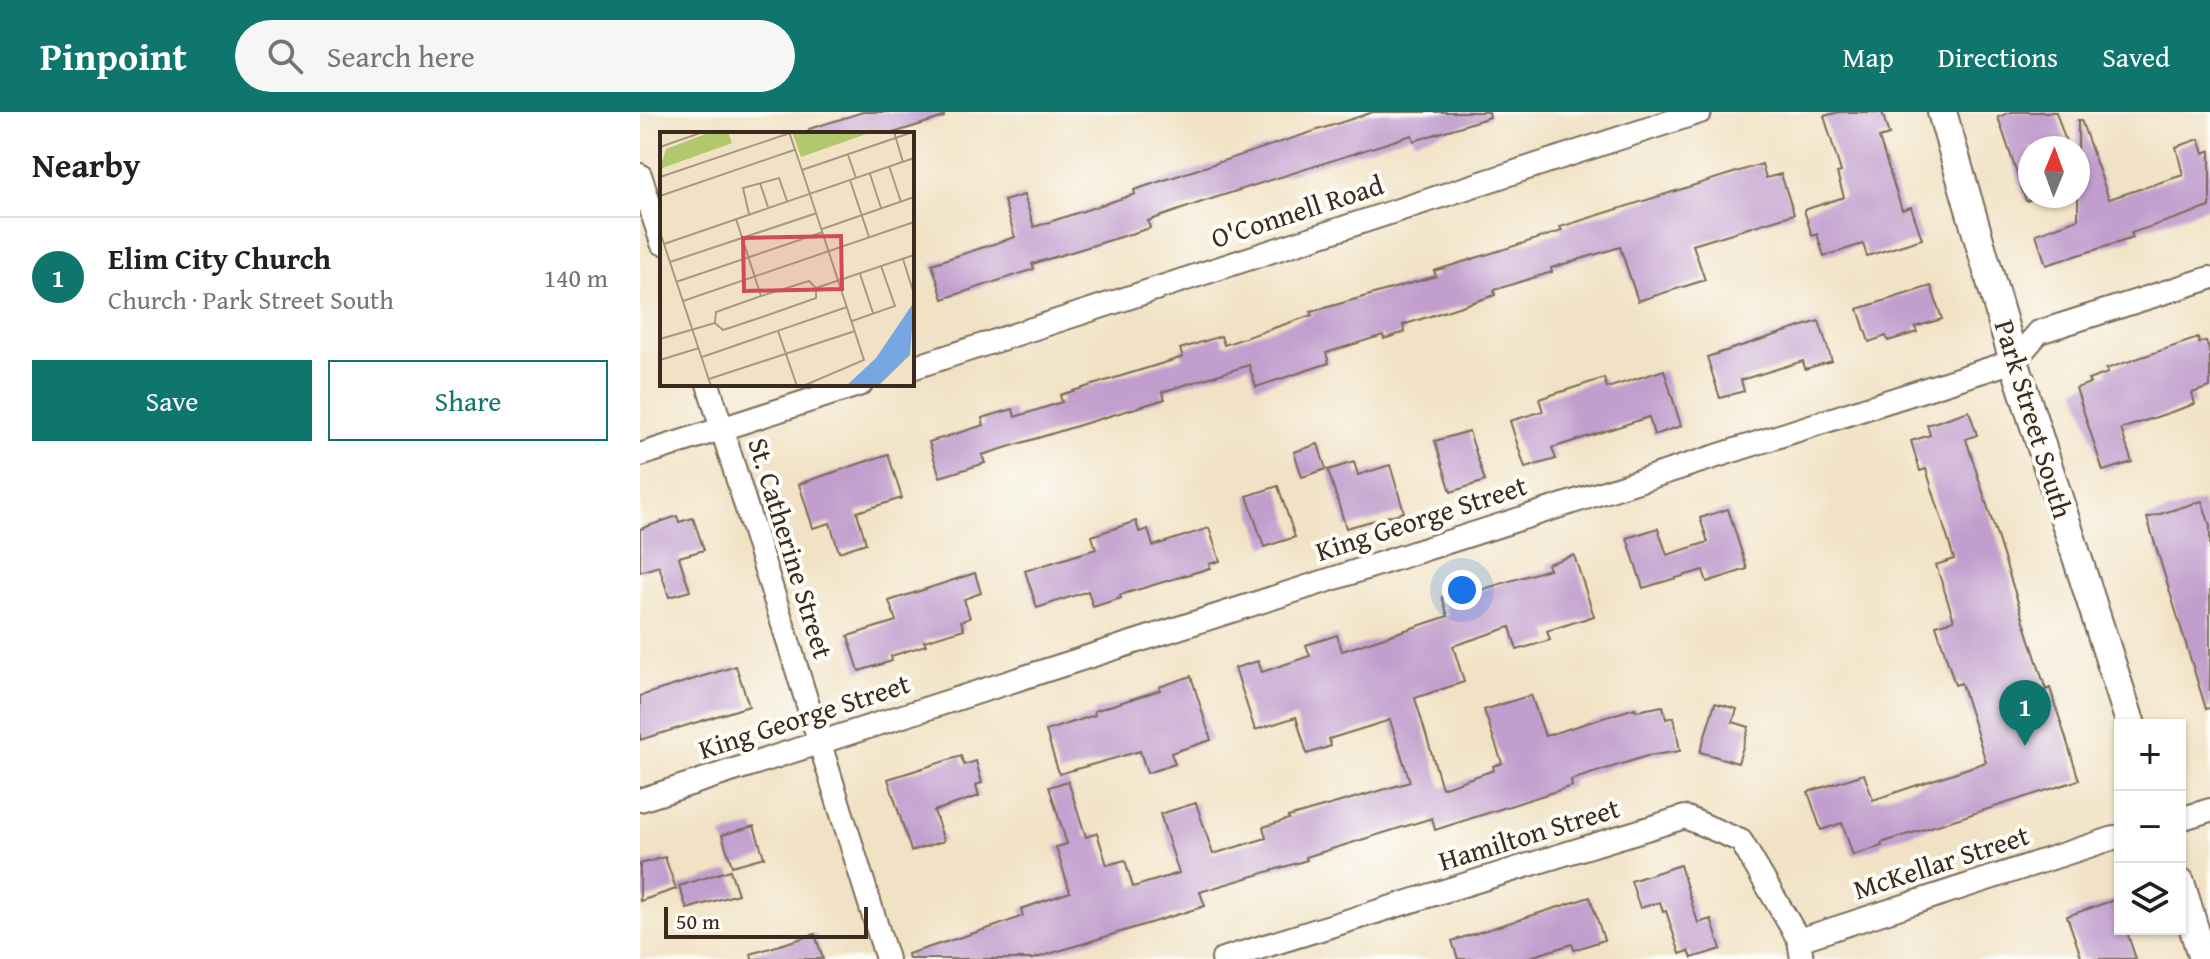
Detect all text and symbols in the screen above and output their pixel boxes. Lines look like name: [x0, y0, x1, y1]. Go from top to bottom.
search box: [235, 20, 795, 92]
text: Pinpoint: [40, 28, 187, 84]
icon: search: [263, 34, 307, 78]
text: Search here: [327, 34, 475, 78]
text: Map: [1842, 36, 1894, 77]
text: Directions: [1938, 36, 2058, 77]
text: Saved: [2102, 36, 2170, 77]
inset map: [660, 132, 914, 386]
north arrow: [2018, 136, 2090, 208]
text: Nearby: [32, 140, 141, 189]
street label: O'Connell Road: [1205, 163, 1388, 258]
text: Elim City Church: [108, 236, 331, 280]
text: 1: [51, 258, 65, 297]
text: 140 m: [543, 258, 608, 297]
text: Church · Park Street South: [108, 280, 394, 319]
street label: Park Street South: [1985, 314, 2084, 524]
button: Save: [32, 360, 312, 441]
button: Share: [328, 360, 608, 441]
street label: St. Catherine Street: [738, 432, 845, 663]
street label: King George Street: [1310, 464, 1532, 571]
your location: [1442, 570, 1482, 610]
street label: King George Street: [693, 662, 915, 769]
pin: 1: [1999, 680, 2051, 746]
map controls: [2114, 719, 2186, 935]
button: +: [2114, 719, 2186, 791]
street label: Hamilton Street: [1433, 787, 1625, 881]
button: −: [2114, 791, 2186, 863]
street label: McKellar Street: [1848, 814, 2034, 909]
button: layers: [2114, 863, 2186, 935]
scale bar: [664, 903, 868, 939]
text: 50 m: [676, 905, 720, 937]

